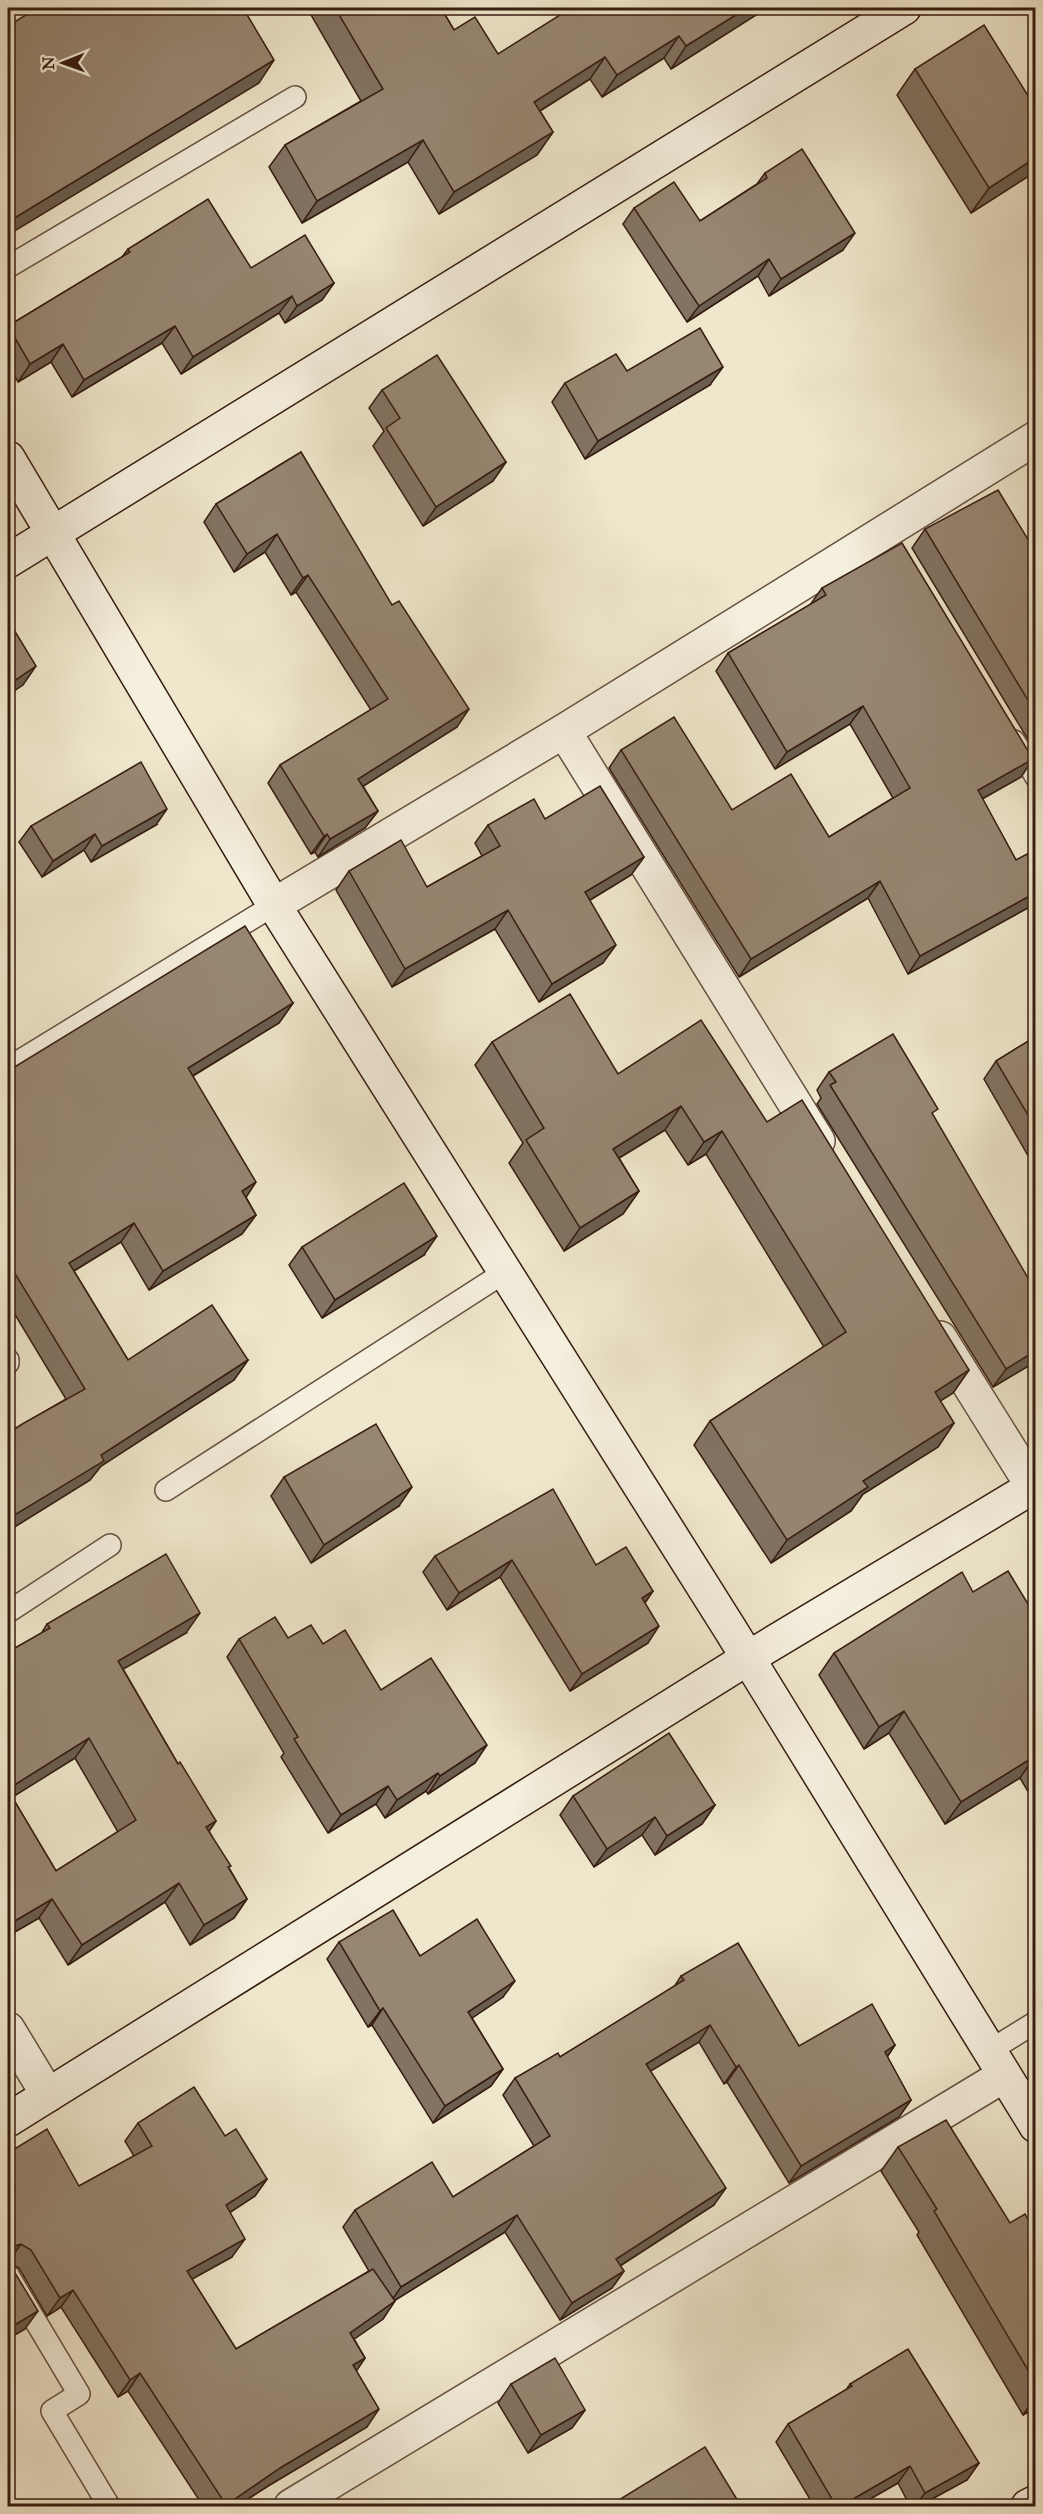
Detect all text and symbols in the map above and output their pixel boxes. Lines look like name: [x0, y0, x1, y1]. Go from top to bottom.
north arrow: [33, 33, 93, 93]
text: N: [39, 56, 58, 70]

